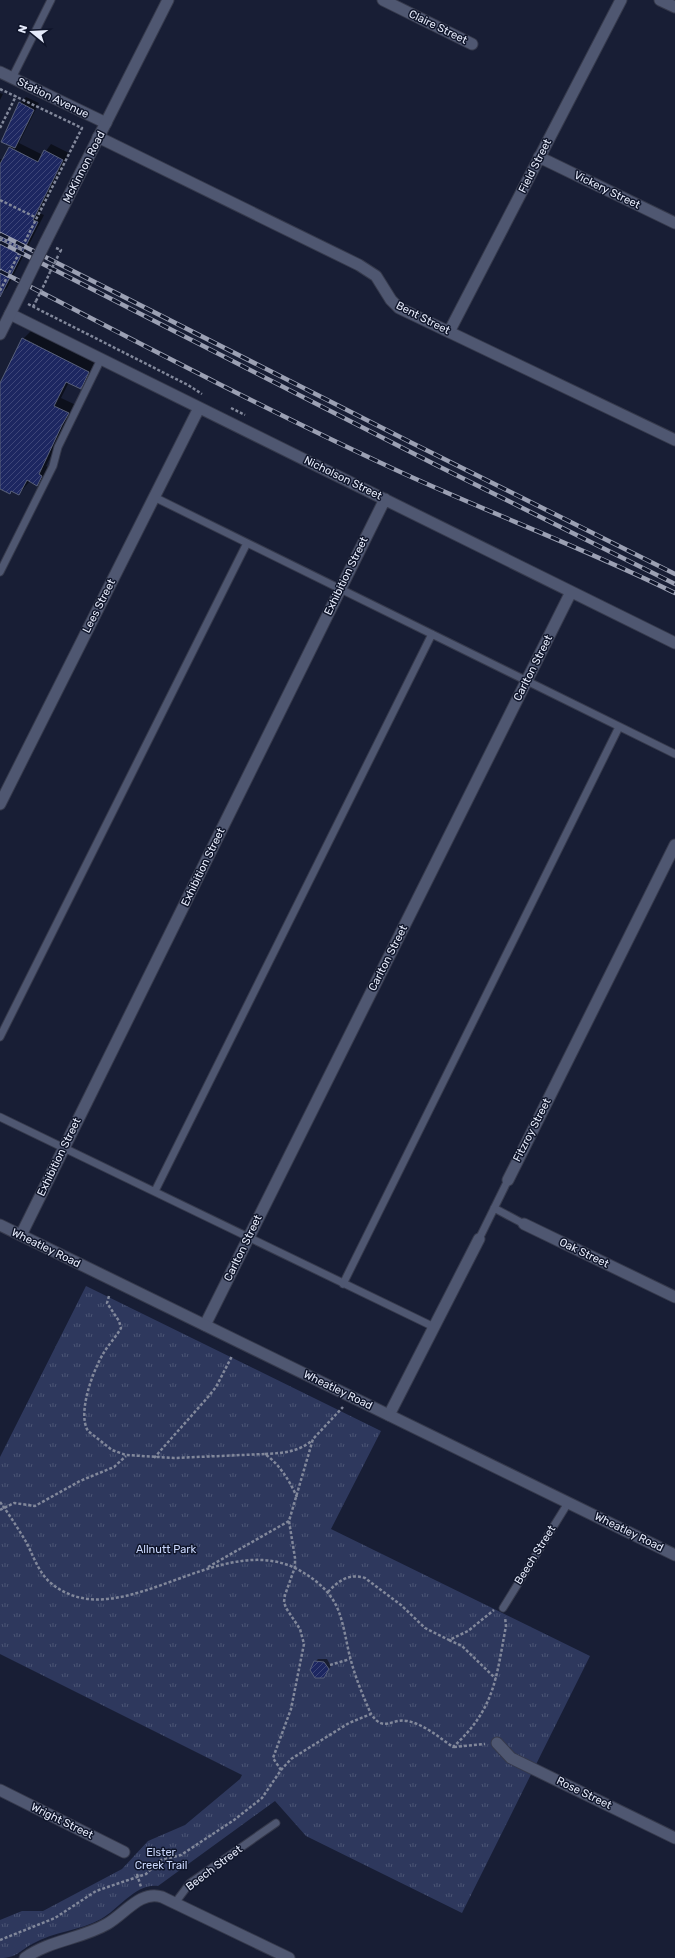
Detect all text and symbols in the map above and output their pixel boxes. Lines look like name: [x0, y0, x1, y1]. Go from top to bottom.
street label: Claire Street: [407, 7, 470, 47]
north arrow: [12, 12, 52, 52]
text: N: [16, 23, 30, 35]
street label: Station Avenue: [15, 75, 91, 121]
street label: McKinnon Road: [60, 129, 108, 205]
street label: Field Street: [516, 136, 554, 195]
street label: Vickery Street: [572, 168, 643, 212]
street label: Bent Street: [394, 299, 453, 337]
street label: Nicholson Street: [302, 453, 385, 503]
street label: Exhibition Street: [321, 534, 371, 617]
street label: Lees Street: [80, 576, 118, 635]
street label: Carlton Street: [511, 632, 555, 703]
street label: Exhibition Street: [178, 825, 228, 908]
street label: Carlton Street: [366, 922, 410, 993]
street label: Fitzroy Street: [510, 1096, 554, 1164]
street label: Exhibition Street: [34, 1115, 84, 1198]
street label: Carlton Street: [221, 1212, 265, 1283]
street label: Wheatley Road: [9, 1226, 83, 1270]
street label: Oak Street: [557, 1235, 612, 1271]
street label: Wheatley Road: [301, 1368, 375, 1412]
street label: Wheatley Road: [592, 1510, 666, 1554]
street label: Beech Street: [512, 1523, 559, 1587]
park label: Allnutt Park: [136, 1543, 196, 1556]
street label: Rose Street: [554, 1774, 614, 1812]
street label: Wright Street: [29, 1800, 96, 1842]
street label: Beech Street: [183, 1842, 245, 1893]
park label: Elster Creek Trail: [135, 1846, 187, 1872]

